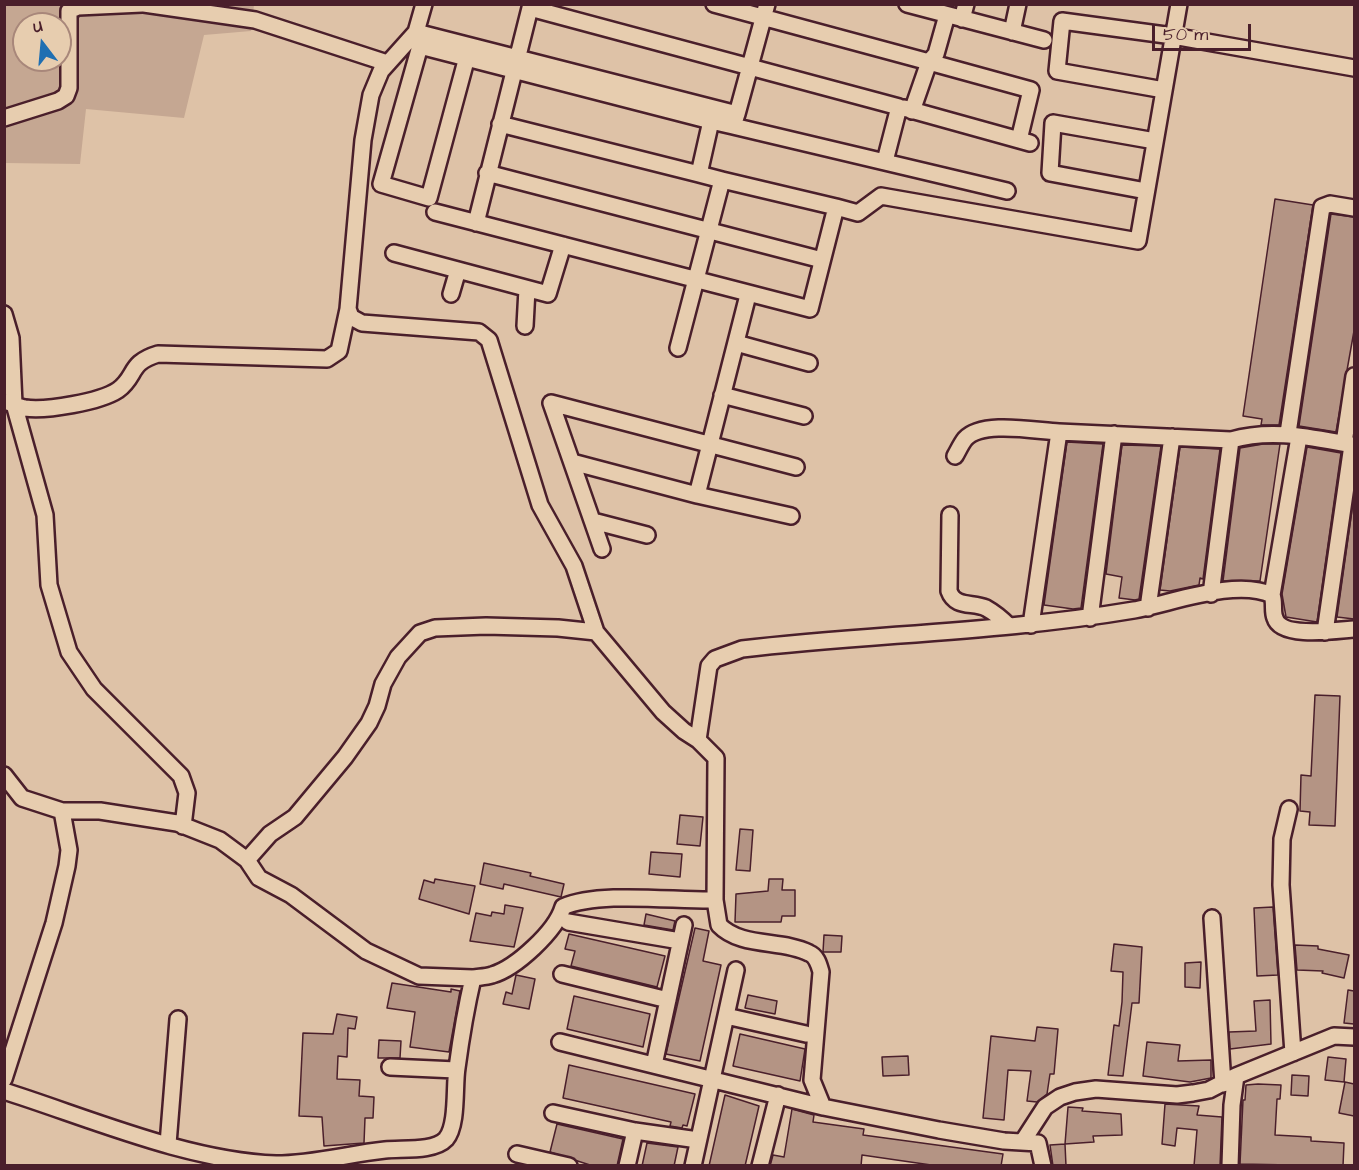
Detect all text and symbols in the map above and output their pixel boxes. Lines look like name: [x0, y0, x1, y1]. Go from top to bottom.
north arrow: [12, 12, 72, 72]
scale bar: [1155, 12, 1254, 50]
text: U: [30, 15, 45, 38]
text: 50 m: [1163, 22, 1208, 47]

